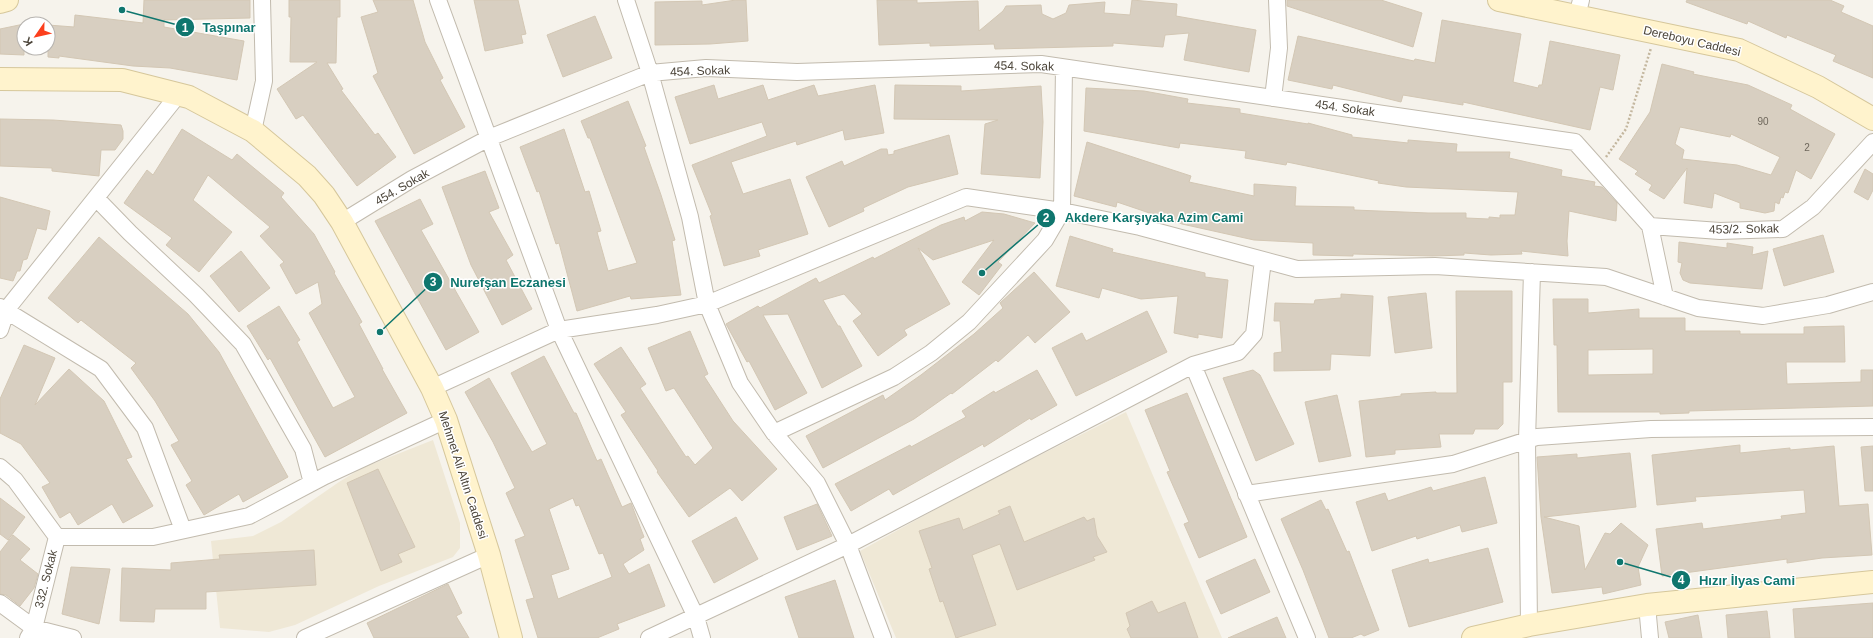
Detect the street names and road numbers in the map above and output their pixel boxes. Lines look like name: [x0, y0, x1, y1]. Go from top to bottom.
street label: Dereboyu Caddesi: [1642, 23, 1742, 59]
street label: 454. Sokak: [994, 58, 1055, 74]
street label: 454. Sokak: [670, 63, 731, 79]
street label: 454. Sokak: [1314, 97, 1377, 119]
street label: 454. Sokak: [372, 165, 432, 208]
street label: 453/2. Sokak: [1709, 221, 1780, 237]
street label: Mehmet Ali Altın Caddesi: [436, 409, 490, 541]
street label: 332. Sokak: [32, 547, 60, 610]

